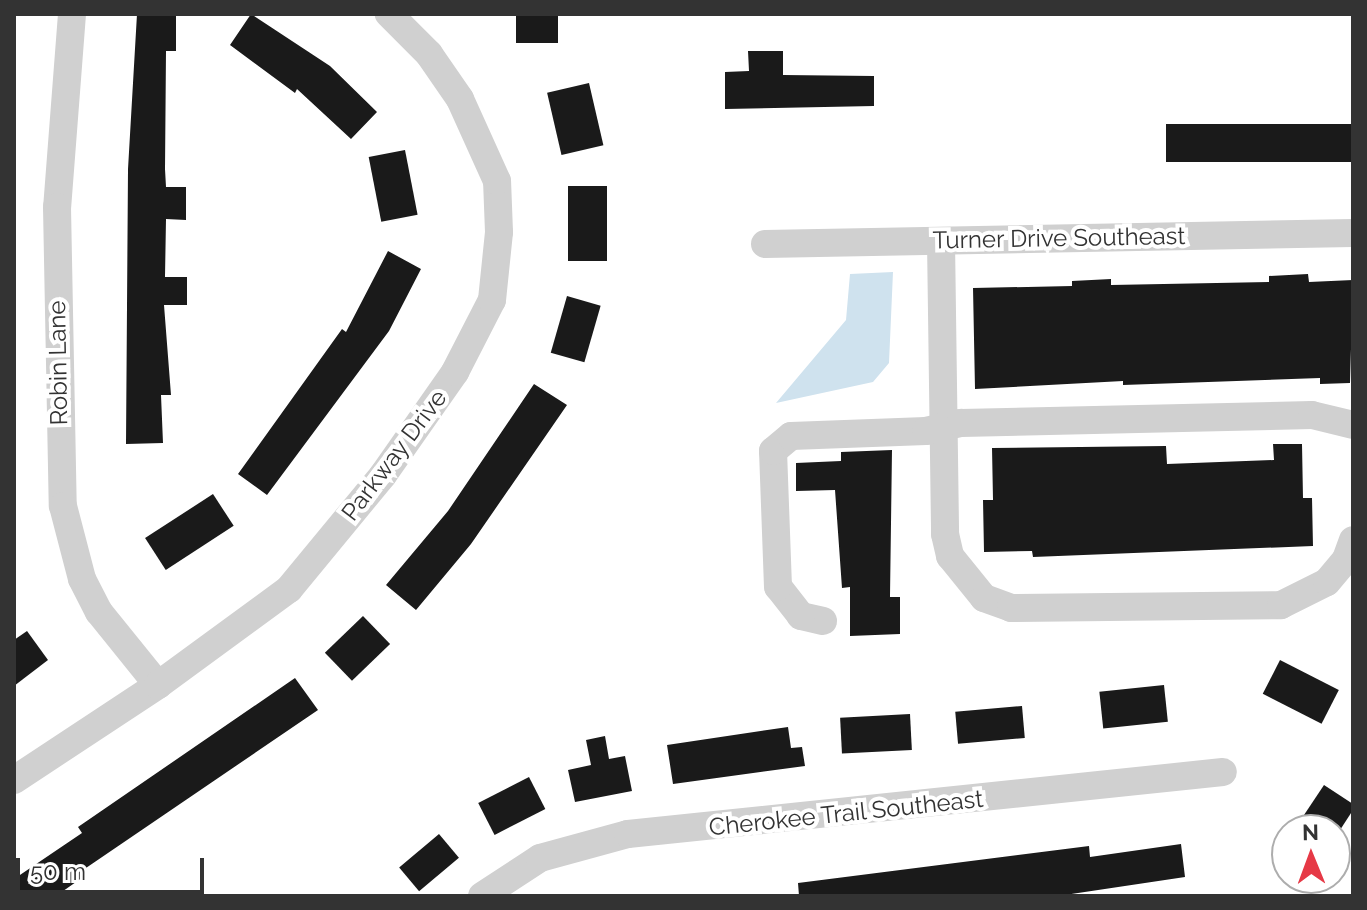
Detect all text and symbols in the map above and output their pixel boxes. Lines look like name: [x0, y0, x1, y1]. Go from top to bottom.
street label: Turner Drive Southeast: [932, 221, 1186, 255]
street label: Robin Lane: [43, 300, 73, 426]
street label: Parkway Drive: [335, 384, 453, 526]
street label: Cherokee Trail Southeast: [707, 784, 985, 842]
north arrow: [1271, 814, 1351, 894]
text: N: [1302, 819, 1319, 845]
scale bar: [20, 842, 208, 892]
text: 50 m: [30, 857, 86, 886]

